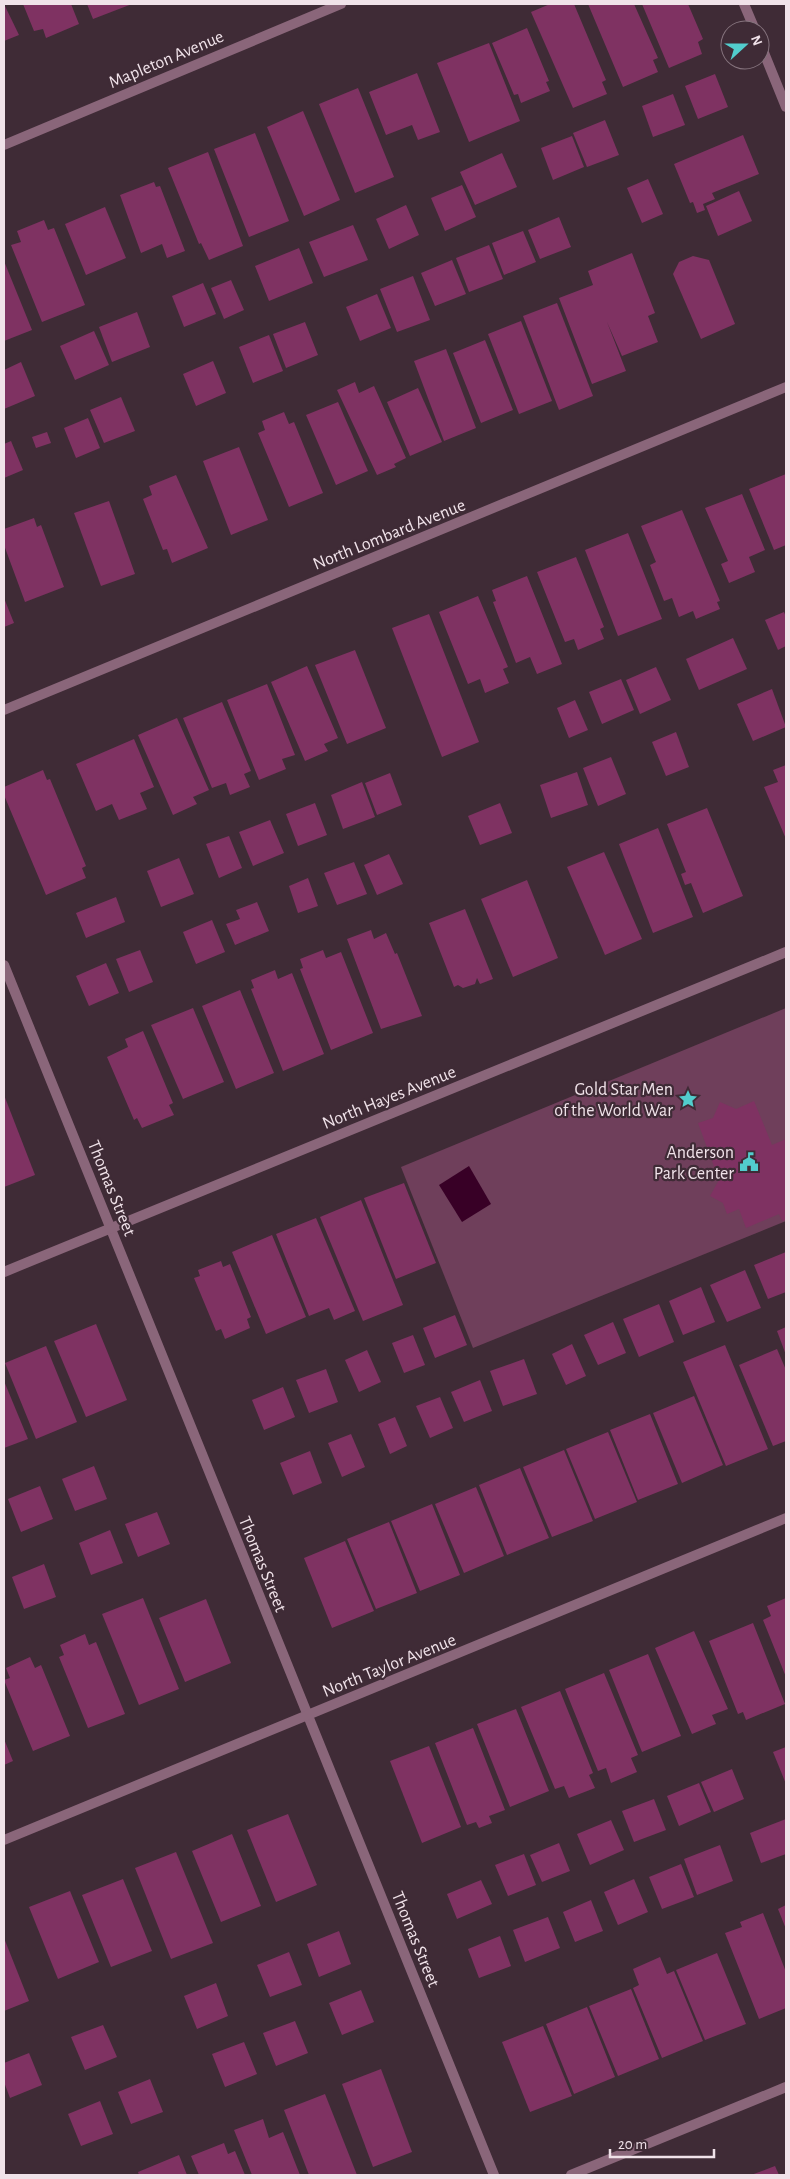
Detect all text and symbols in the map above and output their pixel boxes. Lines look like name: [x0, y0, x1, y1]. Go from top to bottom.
north arrow: [720, 20, 770, 70]
street label: Mapleton Avenue: [106, 28, 227, 92]
text: N: [748, 34, 764, 48]
street label: North Lombard Avenue: [311, 496, 468, 574]
street label: North Hayes Avenue: [320, 1063, 459, 1133]
place label: Gold Star Men of the World War: [554, 1081, 673, 1120]
place icon: Gold Star Men of the World War: [677, 1088, 699, 1110]
street label: Thomas Street: [84, 1138, 138, 1239]
place label: Anderson Park Center: [654, 1144, 734, 1183]
public building icon: Anderson Park Center: [738, 1151, 760, 1173]
street label: Thomas Street: [235, 1514, 289, 1615]
street label: North Taylor Avenue: [320, 1631, 459, 1701]
street label: Thomas Street: [388, 1889, 442, 1990]
scale bar: [610, 2126, 714, 2158]
text: 20 m: [618, 2137, 647, 2152]

